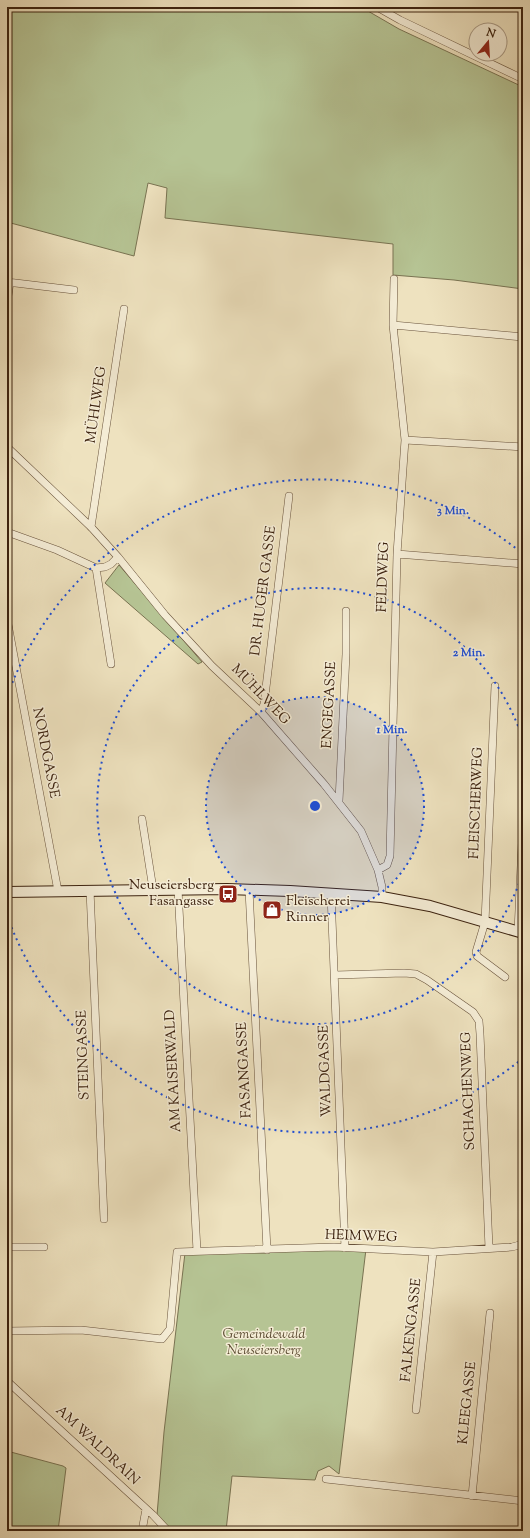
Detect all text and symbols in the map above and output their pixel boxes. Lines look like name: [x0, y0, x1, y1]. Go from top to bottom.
north arrow: [468, 22, 508, 62]
text: N: [483, 24, 498, 42]
street label: MÜHLWEG: [81, 365, 112, 445]
text: 3 Min.: [437, 502, 469, 520]
street label: DR. HUGER GASSE: [246, 524, 282, 657]
street label: FELDWEG: [373, 541, 395, 613]
text: 2 Min.: [453, 644, 485, 662]
street label: MÜHLWEG: [226, 659, 295, 730]
street label: ENGEGASSE: [318, 660, 342, 749]
street label: NORDGASSE: [26, 706, 64, 801]
text: 1 Min.: [375, 721, 408, 739]
street label: FLEISCHERWEG: [465, 746, 489, 859]
centre of rings: [308, 799, 322, 813]
place label: Neuseiersberg Fasangasse: [129, 876, 214, 912]
bus stop icon: Neuseiersberg Fasangasse: [217, 883, 239, 905]
place label: Fleischerei Rinner: [286, 892, 350, 928]
shop icon: Fleischerei Rinner: [261, 899, 283, 921]
street label: STEINGASSE: [72, 1009, 96, 1100]
street label: AM KAISERWALD: [161, 1009, 187, 1133]
street label: FASANGASSE: [232, 1021, 258, 1119]
street label: WALDGASSE: [314, 1024, 338, 1117]
street label: SCHACHENWEG: [457, 1031, 481, 1151]
street label: HEIMWEG: [324, 1226, 398, 1248]
street label: FALKENGASSE: [397, 1277, 427, 1383]
park label: Gemeindewald Neuseiersberg: [223, 1325, 306, 1361]
street label: KLEEGASSE: [454, 1360, 482, 1445]
street label: AM WALDRAIN: [50, 1402, 144, 1490]

